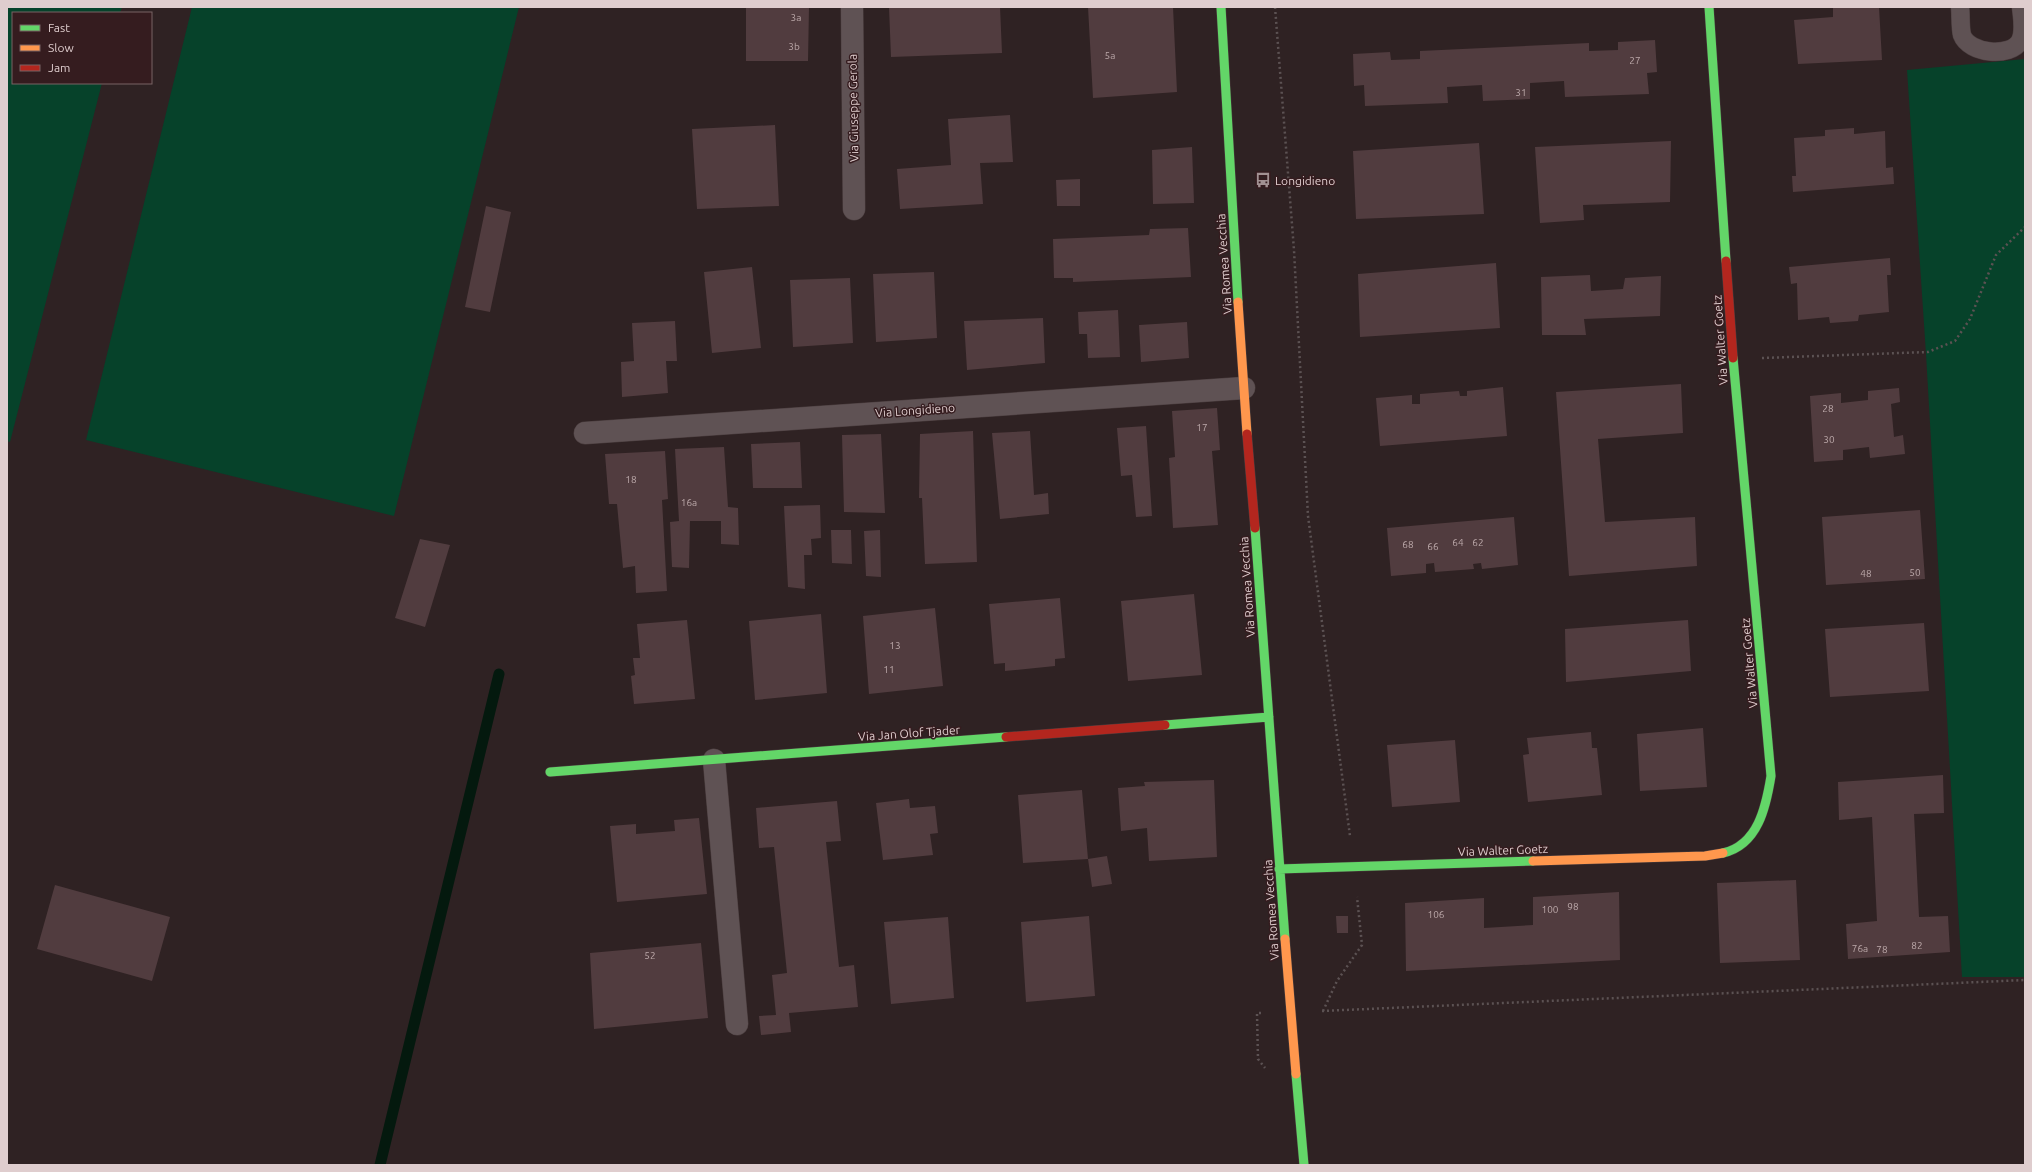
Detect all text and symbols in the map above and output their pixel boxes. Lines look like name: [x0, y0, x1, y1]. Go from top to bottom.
legend: [12, 12, 152, 84]
house number: 3a: [791, 12, 801, 23]
text: Fast: [48, 21, 70, 34]
text: Slow: [48, 41, 74, 54]
house number: 3b: [788, 41, 800, 52]
house number: 5a: [1105, 50, 1115, 61]
street label: Via Giuseppe Gerola: [846, 54, 860, 162]
house number: 27: [1629, 55, 1641, 66]
text: Jam: [48, 61, 70, 74]
house number: 31: [1515, 87, 1527, 98]
bus stop icon: Longidieno: [1254, 171, 1272, 189]
place label: Longidieno: [1275, 174, 1335, 187]
street label: Via Romea Vecchia: [1214, 213, 1234, 315]
street label: Via Walter Goetz: [1710, 294, 1730, 386]
street label: Via Longidieno: [875, 401, 955, 419]
house number: 28: [1822, 403, 1834, 414]
house number: 17: [1196, 422, 1208, 433]
house number: 30: [1823, 434, 1835, 445]
house number: 18: [625, 474, 637, 485]
house number: 16a: [681, 497, 697, 508]
street label: Via Romea Vecchia: [1237, 536, 1257, 638]
house number: 64: [1452, 537, 1464, 548]
house number: 62: [1472, 537, 1484, 548]
house number: 68: [1402, 539, 1414, 550]
house number: 66: [1427, 541, 1439, 552]
house number: 50: [1909, 567, 1921, 578]
house number: 48: [1860, 568, 1872, 579]
street label: Via Walter Goetz: [1739, 617, 1759, 709]
house number: 13: [889, 640, 901, 651]
house number: 11: [883, 664, 895, 675]
street label: Via Jan Olof Tjader: [858, 723, 961, 743]
street label: Via Walter Goetz: [1458, 842, 1549, 858]
street label: Via Romea Vecchia: [1261, 859, 1281, 961]
house number: 98: [1567, 901, 1579, 912]
house number: 100: [1542, 904, 1559, 915]
house number: 106: [1428, 909, 1445, 920]
house number: 82: [1911, 940, 1923, 951]
house number: 76a: [1852, 943, 1868, 954]
house number: 78: [1876, 944, 1888, 955]
house number: 52: [644, 950, 656, 961]

